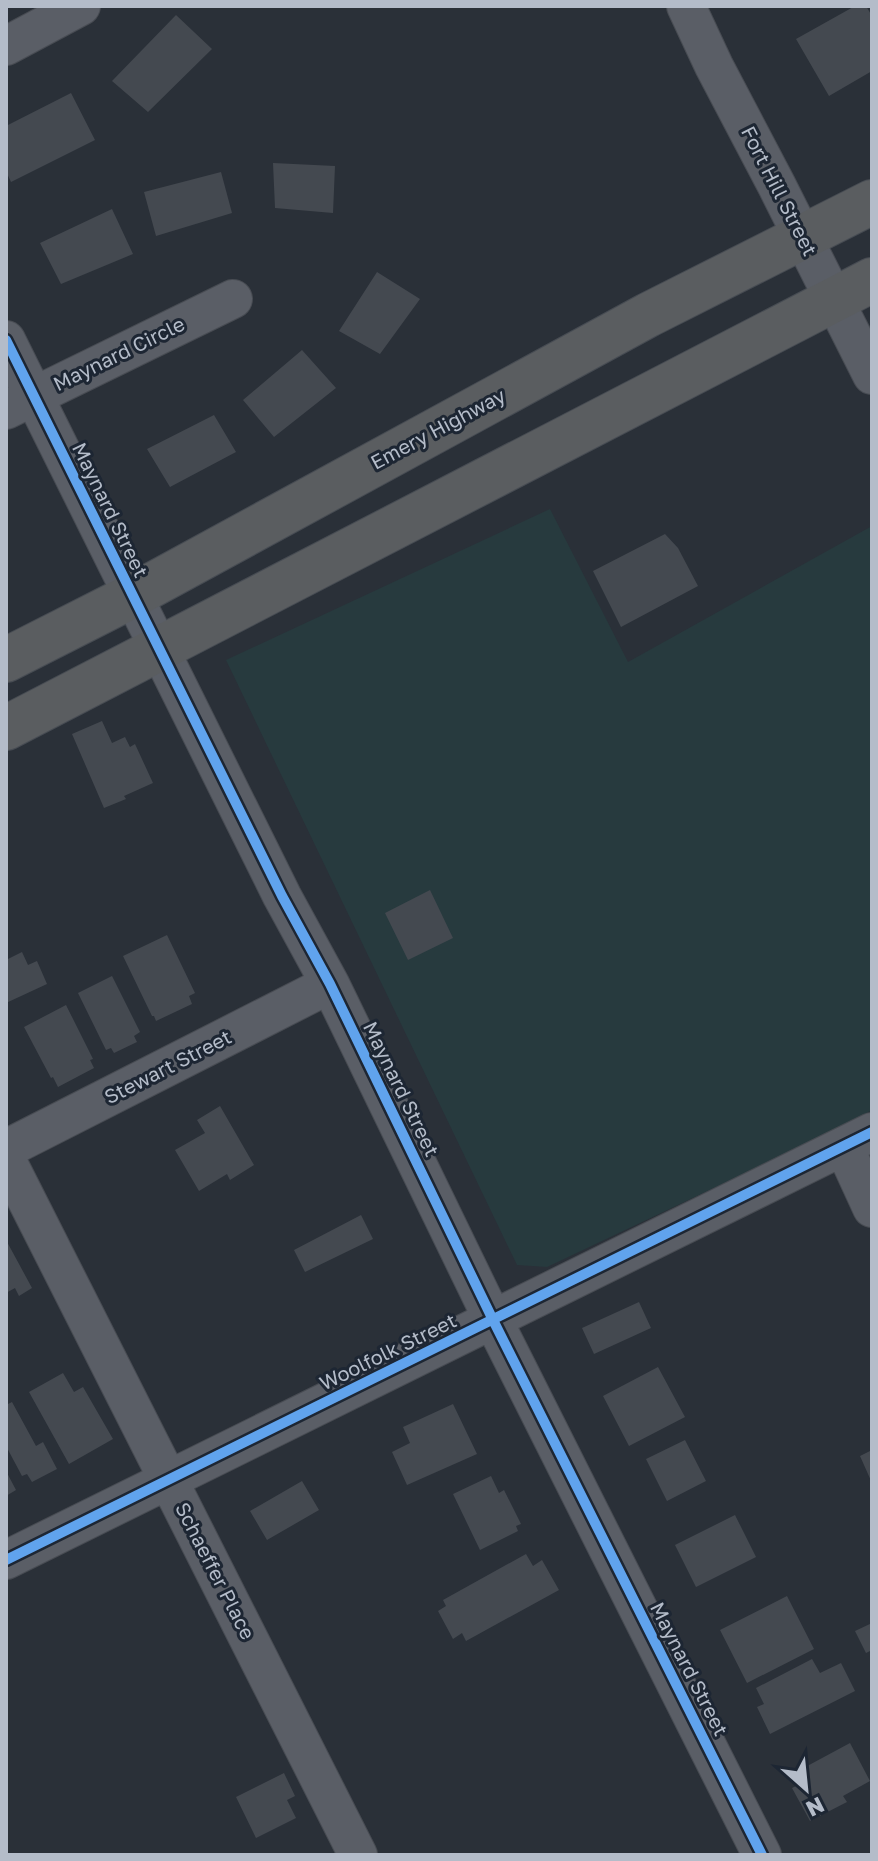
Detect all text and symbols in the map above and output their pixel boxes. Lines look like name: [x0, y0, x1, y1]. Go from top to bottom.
street label: Fort Hill Street: [737, 122, 823, 259]
street label: Maynard Circle: [49, 311, 188, 395]
street label: Emery Highway: [366, 383, 509, 474]
street label: Maynard Street: [68, 438, 154, 581]
street label: Maynard Street: [359, 1017, 445, 1160]
street label: Stewart Street: [100, 1024, 235, 1108]
street label: Woolfolk Street: [315, 1308, 460, 1395]
street label: Schaeffer Place: [171, 1498, 261, 1643]
street label: Maynard Street: [646, 1598, 734, 1739]
north arrow: [766, 1749, 846, 1829]
text: N: [802, 1791, 829, 1823]

